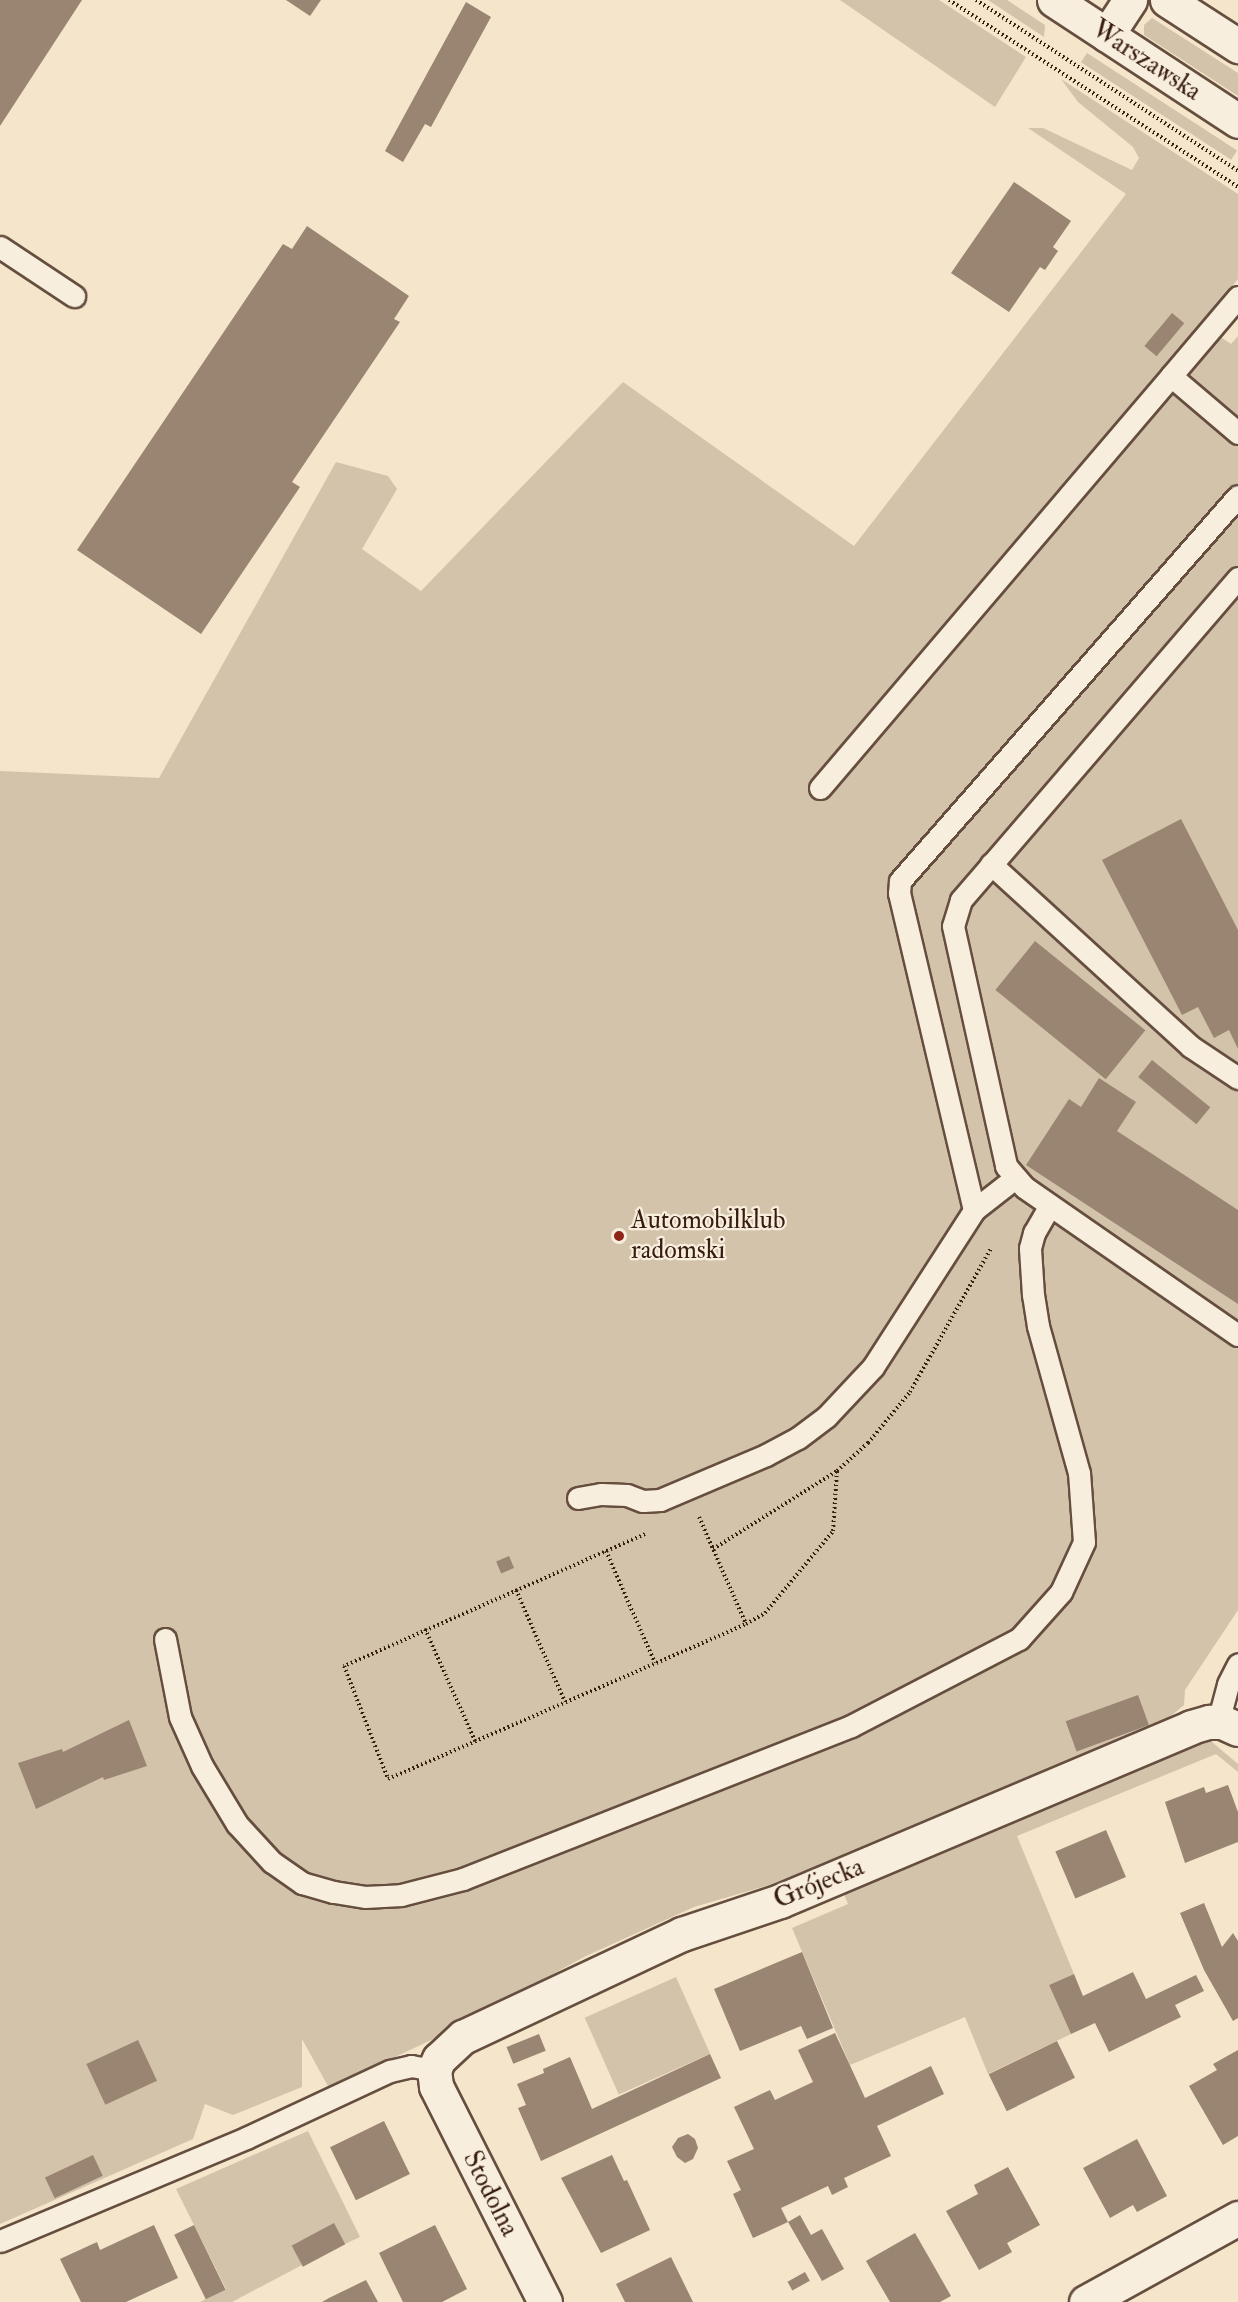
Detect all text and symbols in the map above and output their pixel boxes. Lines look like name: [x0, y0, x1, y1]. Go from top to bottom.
street label: Warszawska: [1085, 14, 1207, 108]
place label: Automobilklub radomski: [631, 1205, 786, 1266]
marker: Automobilklub radomski: [612, 1229, 626, 1243]
street label: Grójecka: [769, 1852, 869, 1916]
street label: Stodolna: [455, 2146, 525, 2242]

